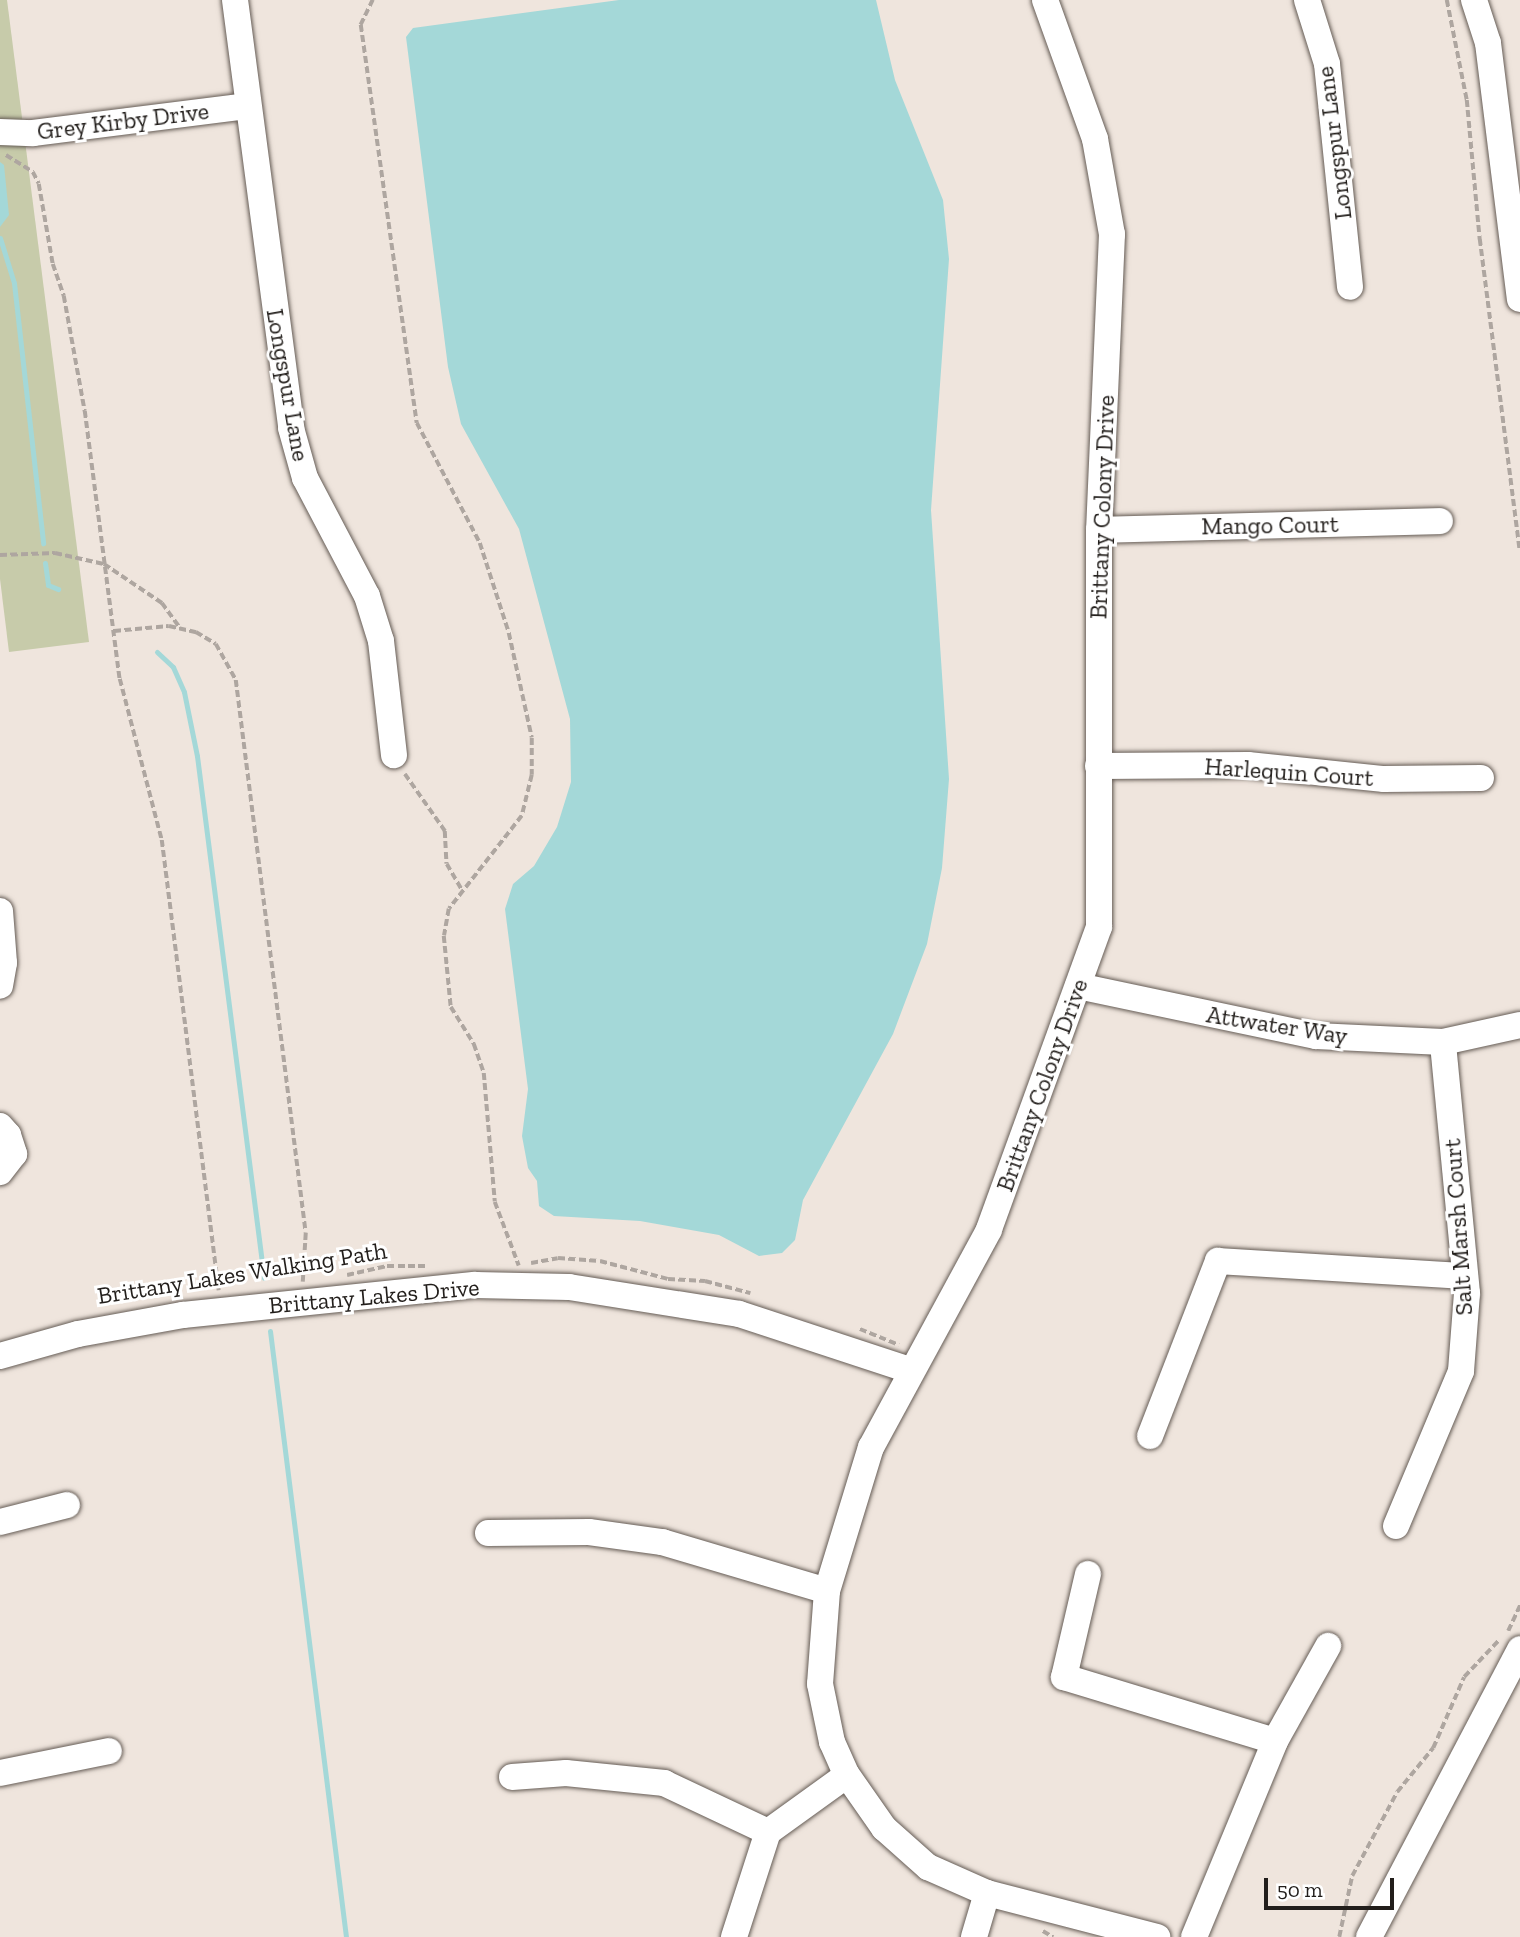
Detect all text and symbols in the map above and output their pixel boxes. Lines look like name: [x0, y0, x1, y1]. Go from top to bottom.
street label: Longspur Lane: [1310, 64, 1358, 222]
street label: Grey Kirby Drive: [35, 96, 211, 146]
street label: Longspur Lane: [260, 306, 316, 464]
street label: Brittany Colony Drive: [1084, 394, 1120, 620]
street label: Mango Court: [1201, 509, 1339, 541]
street label: Harlequin Court: [1203, 752, 1375, 792]
street label: Brittany Colony Drive: [990, 974, 1094, 1196]
street label: Attwater Way: [1204, 1000, 1350, 1050]
street label: Salt Marsh Court: [1437, 1138, 1479, 1316]
street label: Brittany Lakes Walking Path: [95, 1236, 389, 1310]
street label: Brittany Lakes Drive: [267, 1272, 481, 1320]
scale bar: [1268, 1864, 1398, 1908]
text: 50 m: [1277, 1877, 1323, 1902]

